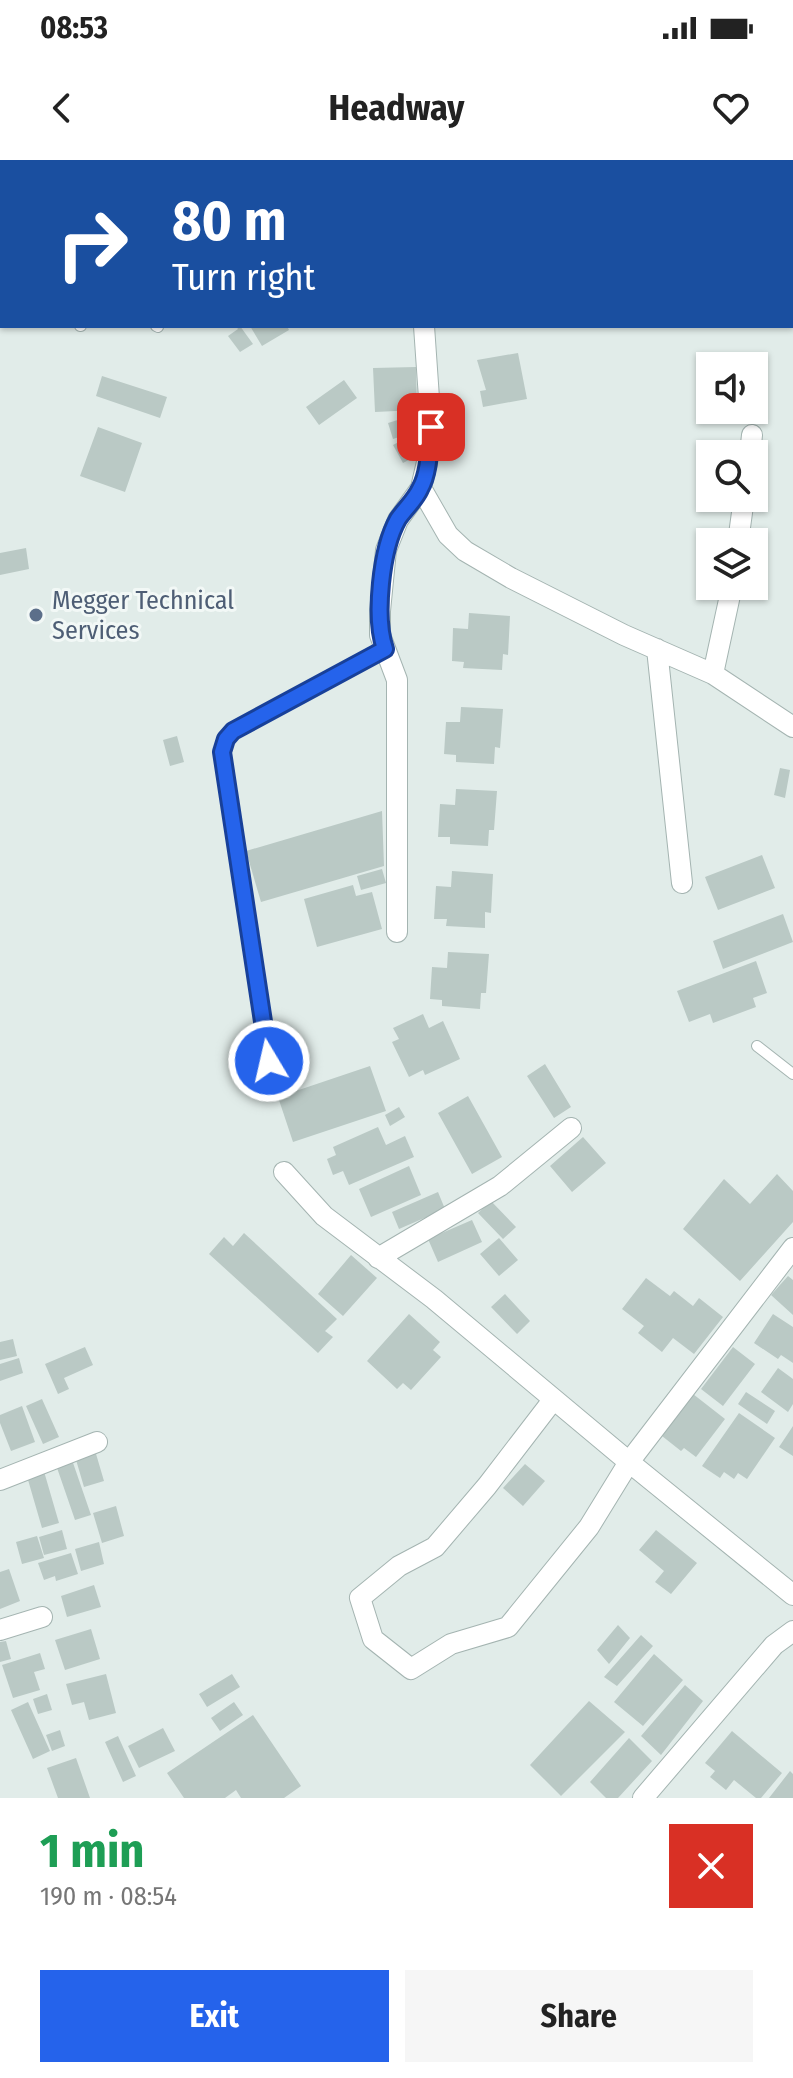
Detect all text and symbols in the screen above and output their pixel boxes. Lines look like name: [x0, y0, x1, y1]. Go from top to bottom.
text: 08:53: [40, 10, 108, 46]
icon: back: [40, 86, 84, 130]
text: Headway: [329, 86, 464, 130]
icon: heart: [709, 86, 753, 130]
text: 80 m: [172, 188, 287, 255]
icon: right: [40, 192, 144, 296]
text: Turn right: [172, 256, 315, 300]
map controls: [696, 352, 768, 600]
button: sound: [696, 352, 768, 424]
pin: [397, 393, 465, 461]
icon: arrive: [409, 405, 453, 449]
button: search: [696, 440, 768, 512]
button: layers: [696, 528, 768, 600]
place label: Megger Technical Services: [52, 585, 234, 646]
marker: Megger Technical Services: [27, 606, 45, 624]
position arrow: [227, 1019, 311, 1103]
text: 1 min: [40, 1822, 145, 1880]
button: close: [669, 1824, 753, 1908]
text: 190 m · 08:54: [40, 1881, 177, 1912]
button: Exit: [40, 1970, 389, 2062]
button: Share: [405, 1970, 753, 2062]

